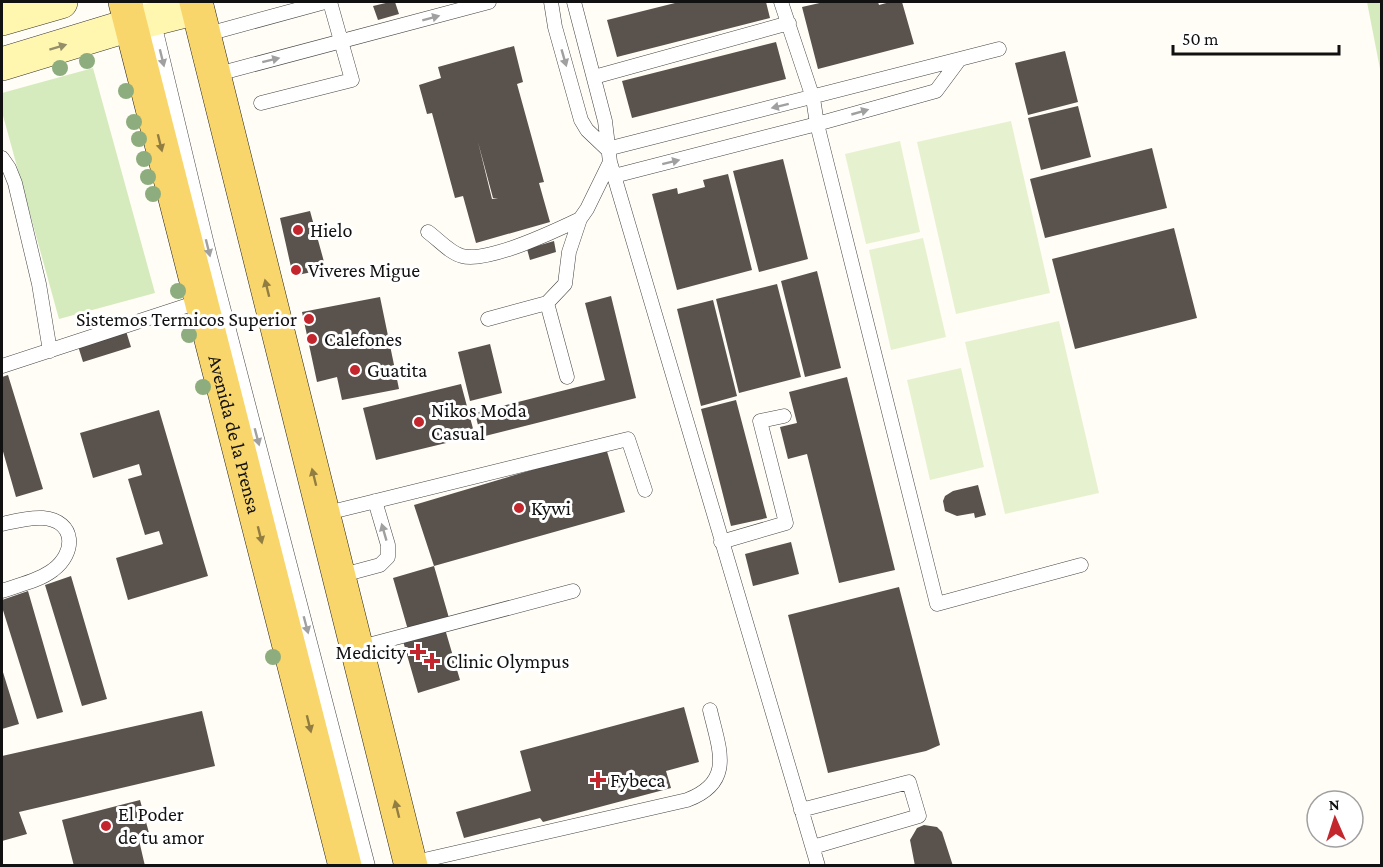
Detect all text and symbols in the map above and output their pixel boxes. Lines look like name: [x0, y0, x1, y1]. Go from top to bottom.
one-way arrow: [422, 12, 440, 22]
scale bar: [1173, 18, 1340, 56]
text: 50 m: [1182, 29, 1219, 49]
one-way arrow: [49, 42, 67, 51]
one-way arrow: [158, 49, 168, 68]
one-way arrow: [560, 49, 569, 67]
one-way arrow: [262, 55, 280, 64]
one-way arrow: [771, 101, 790, 111]
one-way arrow: [851, 107, 869, 116]
one-way arrow: [156, 134, 165, 152]
one-way arrow: [662, 156, 680, 166]
place label: Hielo: [310, 219, 352, 241]
marker: Hielo: [291, 223, 305, 237]
one-way arrow: [204, 239, 214, 257]
place label: Viveres Migue: [308, 259, 420, 282]
marker: Viveres Migue: [289, 263, 303, 277]
one-way arrow: [261, 279, 271, 297]
place label: Sistemos Termicos Superior: [76, 308, 297, 331]
marker: Sistemos Termicos Superior: [302, 312, 316, 326]
place label: Calefones: [324, 328, 402, 350]
marker: Calefones: [305, 332, 319, 346]
street label: Avenida de la Prensa: [204, 352, 266, 516]
place label: Guatita: [367, 359, 427, 381]
marker: Guatita: [348, 363, 362, 377]
place label: Nikos Moda Casual: [431, 399, 527, 444]
marker: Nikos Moda Casual: [412, 415, 426, 429]
one-way arrow: [253, 428, 262, 446]
one-way arrow: [308, 468, 318, 486]
place label: Kywi: [531, 497, 571, 520]
marker: Kywi: [512, 501, 526, 515]
one-way arrow: [379, 523, 388, 541]
one-way arrow: [256, 526, 266, 545]
one-way arrow: [302, 617, 311, 635]
place label: Medicity: [336, 641, 407, 664]
marker: Medicity: [411, 645, 425, 659]
place label: Clinic Olympus: [446, 650, 569, 673]
marker: Clinic Olympus: [423, 652, 441, 670]
one-way arrow: [305, 715, 314, 733]
place label: Fybeca: [610, 769, 666, 792]
marker: Fybeca: [591, 773, 605, 787]
north arrow: [1305, 789, 1365, 849]
text: N: [1328, 796, 1340, 813]
one-way arrow: [392, 800, 402, 818]
place label: El Poder de tu amor: [118, 803, 204, 848]
marker: El Poder de tu amor: [99, 819, 113, 833]

